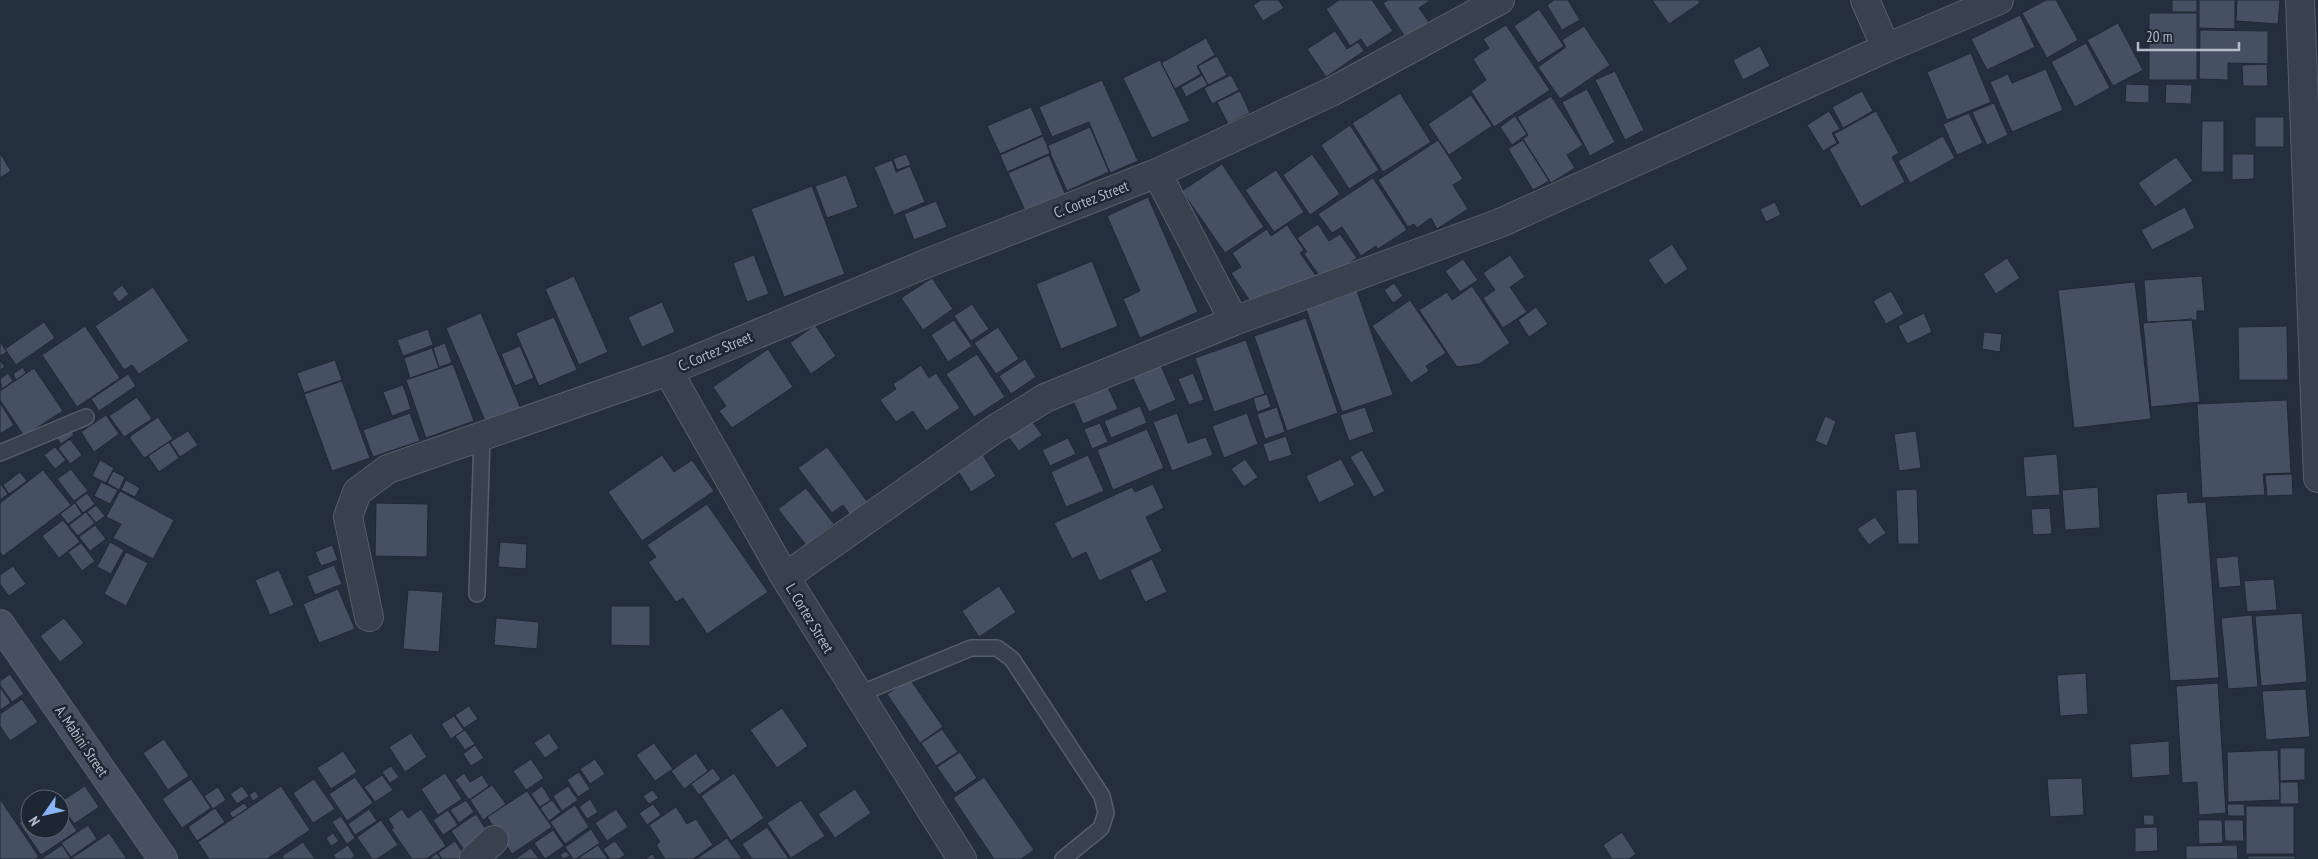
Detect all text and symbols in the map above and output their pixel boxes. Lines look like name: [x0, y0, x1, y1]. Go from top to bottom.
scale bar: [2138, 20, 2239, 52]
text: 20 m: [2146, 27, 2172, 46]
street label: C. Cortez Street: [1051, 176, 1131, 222]
street label: C. Cortez Street: [675, 327, 755, 375]
street label: L. Cortez Street: [782, 580, 838, 656]
street label: A. Mabini Street: [51, 702, 113, 780]
north arrow: [20, 789, 70, 839]
text: N: [25, 813, 44, 829]

